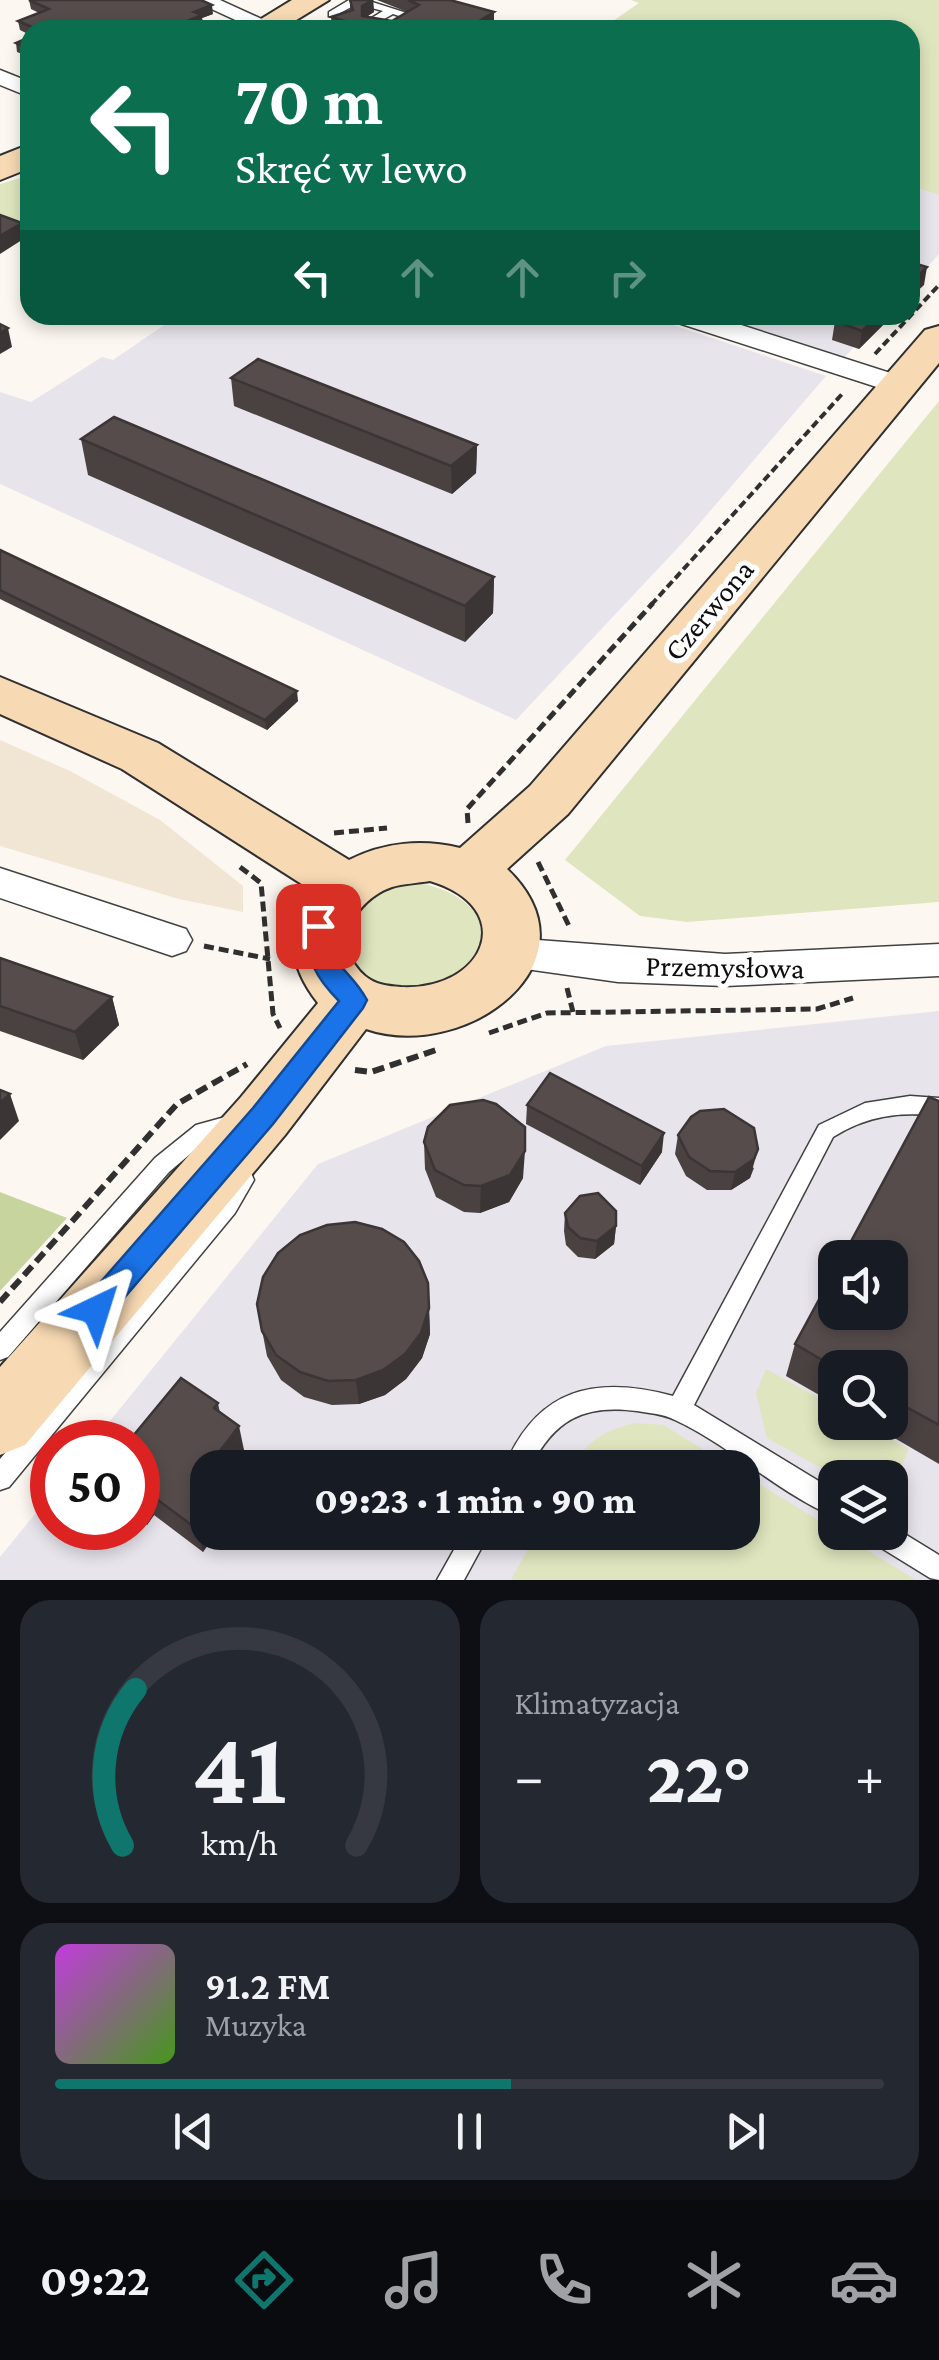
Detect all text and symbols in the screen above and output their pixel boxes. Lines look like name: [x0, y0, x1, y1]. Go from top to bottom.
icon: left: [70, 60, 200, 190]
text: 70 m: [235, 61, 383, 139]
text: Skręć w lewo: [235, 143, 468, 193]
icon: left: [285, 250, 340, 305]
icon: ahead: [390, 250, 445, 305]
icon: ahead: [495, 250, 550, 305]
icon: right: [600, 250, 655, 305]
street label: Czerwona: [657, 553, 760, 667]
pin: [276, 884, 361, 969]
icon: arrive: [291, 899, 346, 954]
street label: Przemysłowa: [645, 949, 805, 985]
map controls: [818, 1240, 908, 1550]
button: sound: [818, 1240, 908, 1330]
position arrow: [44, 1258, 148, 1362]
button: search: [818, 1350, 908, 1440]
speed limit sign: 50: [30, 1420, 160, 1550]
button: layers: [818, 1460, 908, 1550]
text: 09:23 · 1 min · 90 m: [314, 1479, 636, 1521]
text: Klimatyzacja: [515, 1685, 680, 1721]
text: 41: [192, 1710, 287, 1825]
text: 22°: [646, 1735, 752, 1818]
text: −: [515, 1746, 544, 1807]
text: +: [855, 1746, 884, 1807]
text: km/h: [201, 1823, 278, 1863]
text: 91.2 FM: [205, 1965, 330, 2007]
text: Muzyka: [205, 2007, 307, 2043]
icon: previous: [166, 2104, 221, 2159]
icon: pause: [442, 2104, 497, 2159]
icon: next: [718, 2104, 773, 2159]
icon: directions: [229, 2245, 299, 2315]
icon: music: [379, 2245, 449, 2315]
icon: phone: [529, 2245, 599, 2315]
icon: climate: [679, 2245, 749, 2315]
icon: car: [829, 2245, 899, 2315]
text: 09:22: [40, 2255, 150, 2305]

